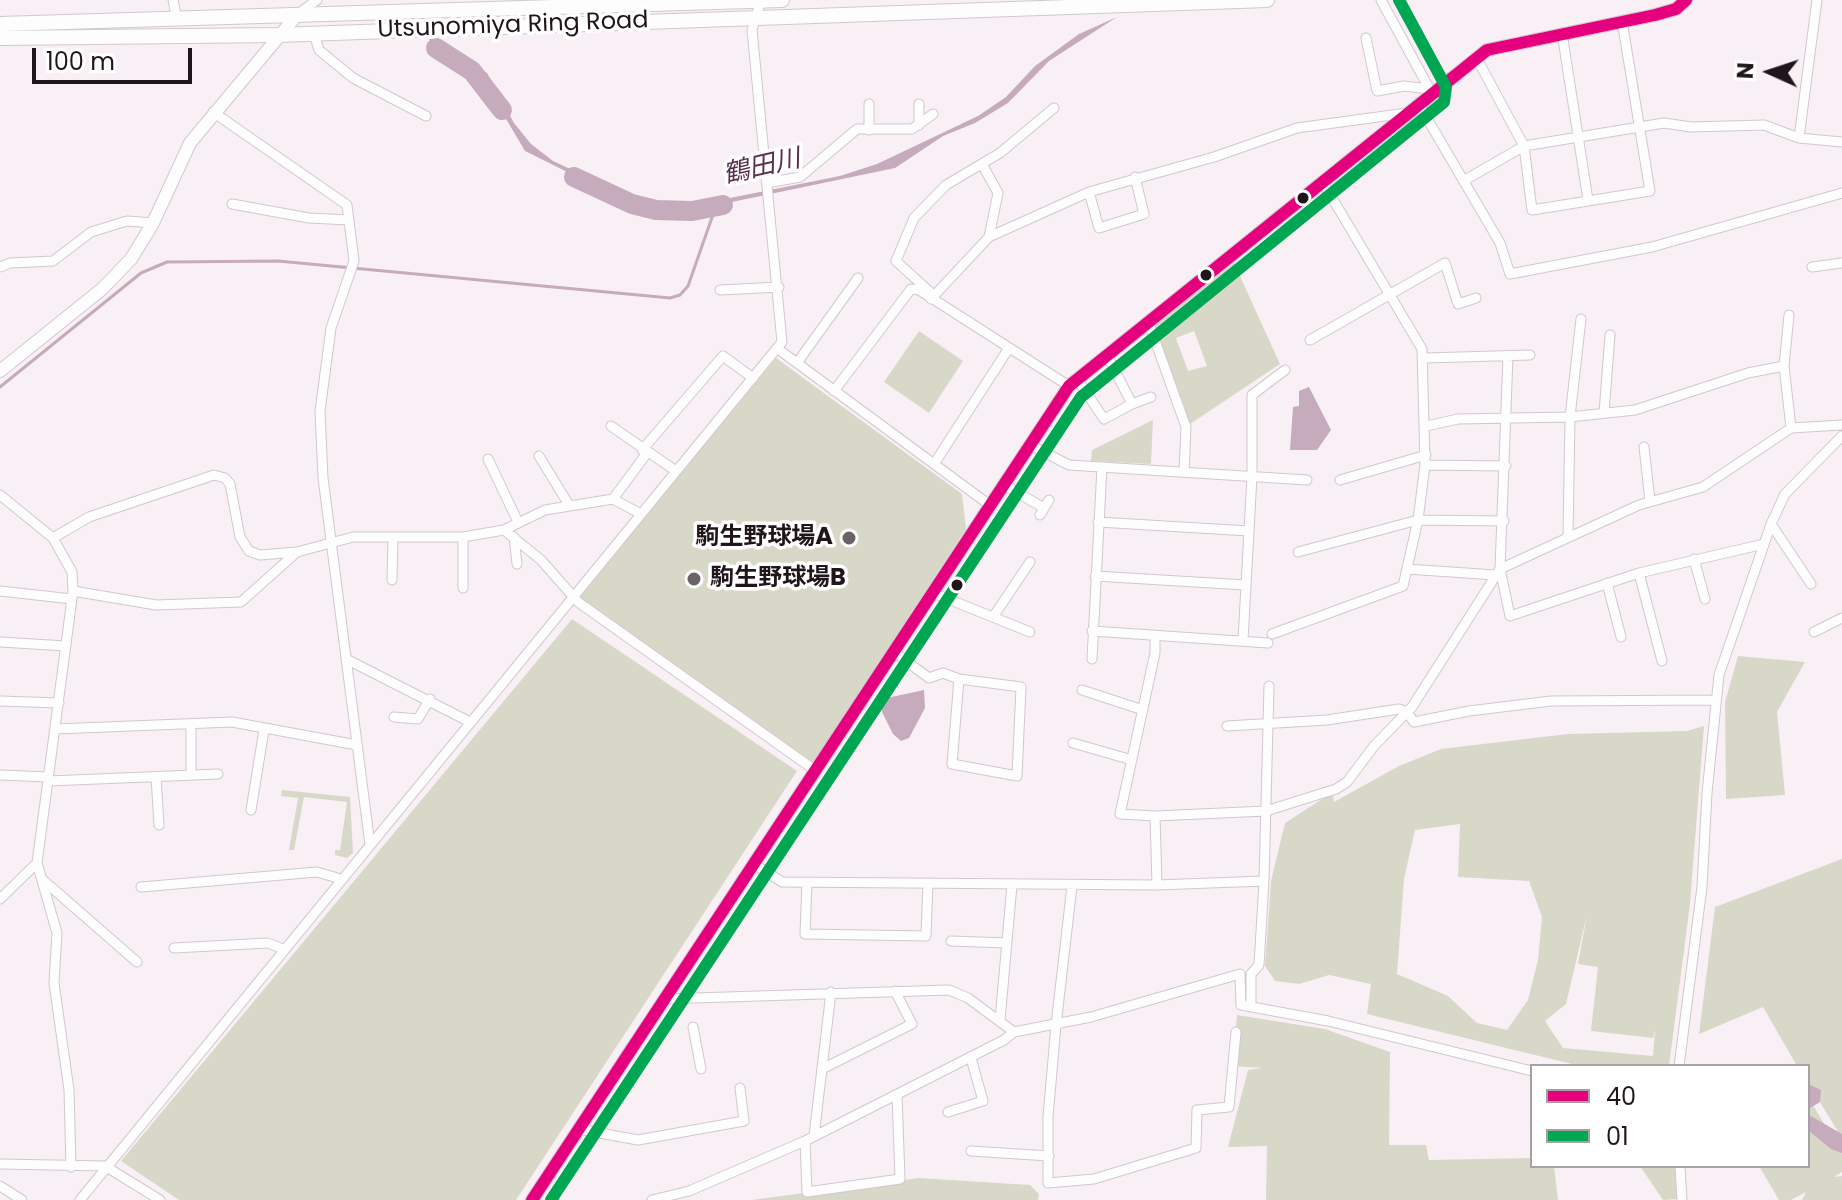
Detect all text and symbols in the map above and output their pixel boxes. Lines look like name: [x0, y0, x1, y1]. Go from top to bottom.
street label: Utsunomiya Ring Road: [377, 7, 649, 45]
scale bar: [36, 32, 196, 82]
north arrow: [1730, 32, 1810, 112]
text: 100 m: [46, 45, 115, 78]
text: N: [1730, 62, 1761, 80]
water label: 鶴田川: [720, 144, 804, 192]
unlabelled marker: [1295, 190, 1311, 206]
unlabelled marker: [1198, 267, 1214, 283]
place label: 駒生野球場A: [695, 524, 833, 552]
marker: 駒生野球場A: [840, 529, 858, 547]
place label: 駒生野球場B: [710, 565, 846, 593]
marker: 駒生野球場B: [685, 570, 703, 588]
unlabelled marker: [949, 577, 965, 593]
legend: [1530, 1064, 1810, 1168]
text: 40: [1606, 1080, 1636, 1113]
text: 01: [1606, 1120, 1629, 1153]

